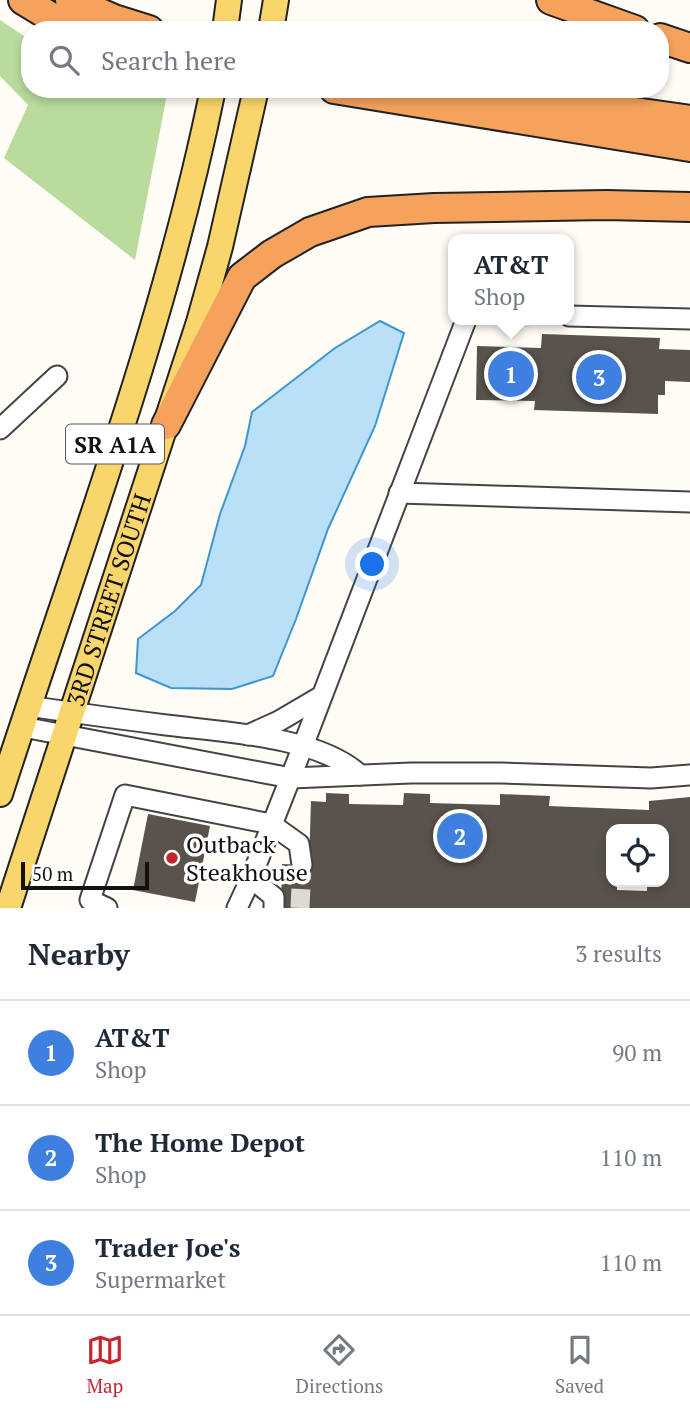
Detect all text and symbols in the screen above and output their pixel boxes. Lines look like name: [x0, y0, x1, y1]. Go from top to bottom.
search box: [21, 21, 669, 98]
icon: search: [45, 41, 83, 79]
text: Search here: [101, 43, 236, 77]
popup: [448, 234, 574, 325]
text: AT&T: [474, 247, 548, 281]
text: Shop: [474, 281, 525, 312]
pin: 1: [488, 348, 534, 400]
pin: 3: [576, 351, 622, 403]
road number: SR A1A: [66, 424, 164, 464]
street label: 3RD STREET SOUTH: [59, 490, 158, 710]
your location: [355, 547, 389, 581]
pin: 2: [437, 810, 483, 862]
map controls: [606, 824, 669, 887]
button: locate: [606, 824, 669, 887]
place label: Outback Steakhouse: [186, 828, 308, 888]
marker: Outback Steakhouse: [164, 850, 180, 866]
scale bar: [21, 859, 149, 891]
text: 50 m: [32, 861, 73, 886]
text: Nearby: [28, 934, 130, 974]
text: 3 results: [575, 938, 662, 969]
text: AT&T: [95, 1020, 170, 1054]
text: 1: [45, 1037, 58, 1068]
text: 90 m: [612, 1037, 662, 1068]
text: Shop: [95, 1054, 147, 1085]
text: The Home Depot: [95, 1125, 305, 1159]
text: 2: [45, 1142, 58, 1173]
text: 110 m: [600, 1142, 662, 1173]
text: Shop: [95, 1159, 147, 1190]
text: Trader Joe's: [95, 1230, 240, 1264]
text: 3: [45, 1247, 58, 1278]
text: 110 m: [600, 1247, 662, 1278]
text: Supermarket: [95, 1264, 226, 1295]
tab: Map: [86, 1331, 124, 1398]
tab: Directions: [296, 1331, 383, 1398]
tab: Saved: [555, 1331, 604, 1398]

